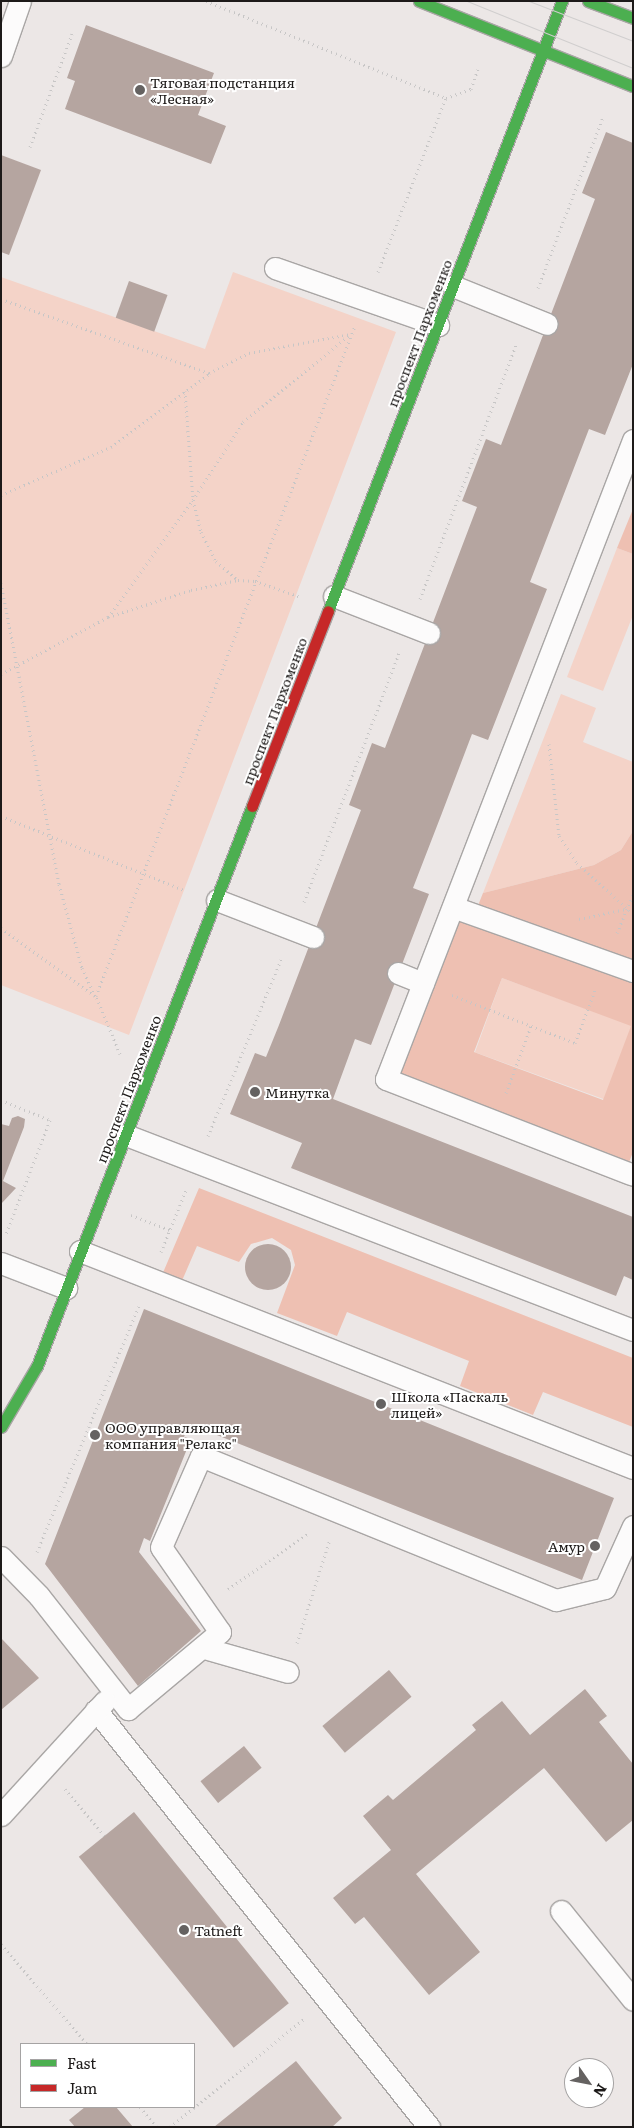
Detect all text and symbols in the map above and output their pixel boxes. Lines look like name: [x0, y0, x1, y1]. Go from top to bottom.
place label: Тяговая подстанция «Лесная»: [150, 74, 295, 106]
marker: Тяговая подстанция «Лесная»: [134, 84, 146, 96]
street label: проспект Пархоменко: [383, 257, 455, 409]
street label: проспект Пархоменко: [238, 635, 310, 787]
street label: проспект Пархоменко: [92, 1013, 164, 1165]
place label: Минутка: [265, 1084, 330, 1100]
marker: Минутка: [249, 1086, 261, 1098]
place label: Школа «Паскаль лицей»: [391, 1388, 508, 1420]
marker: Школа «Паскаль лицей»: [375, 1398, 387, 1410]
place label: ООО управляющая компания "Релакс": [105, 1419, 240, 1451]
marker: ООО управляющая компания "Релакс": [89, 1429, 101, 1441]
place label: Амур: [548, 1538, 585, 1554]
marker: Амур: [589, 1540, 601, 1552]
place label: Tatneft: [194, 1922, 243, 1938]
marker: Tatneft: [178, 1924, 190, 1936]
legend: [20, 2043, 195, 2108]
text: Fast: [67, 2051, 96, 2074]
north arrow: [564, 2058, 614, 2108]
text: Jam: [67, 2076, 97, 2099]
text: N: [589, 2080, 612, 2101]

